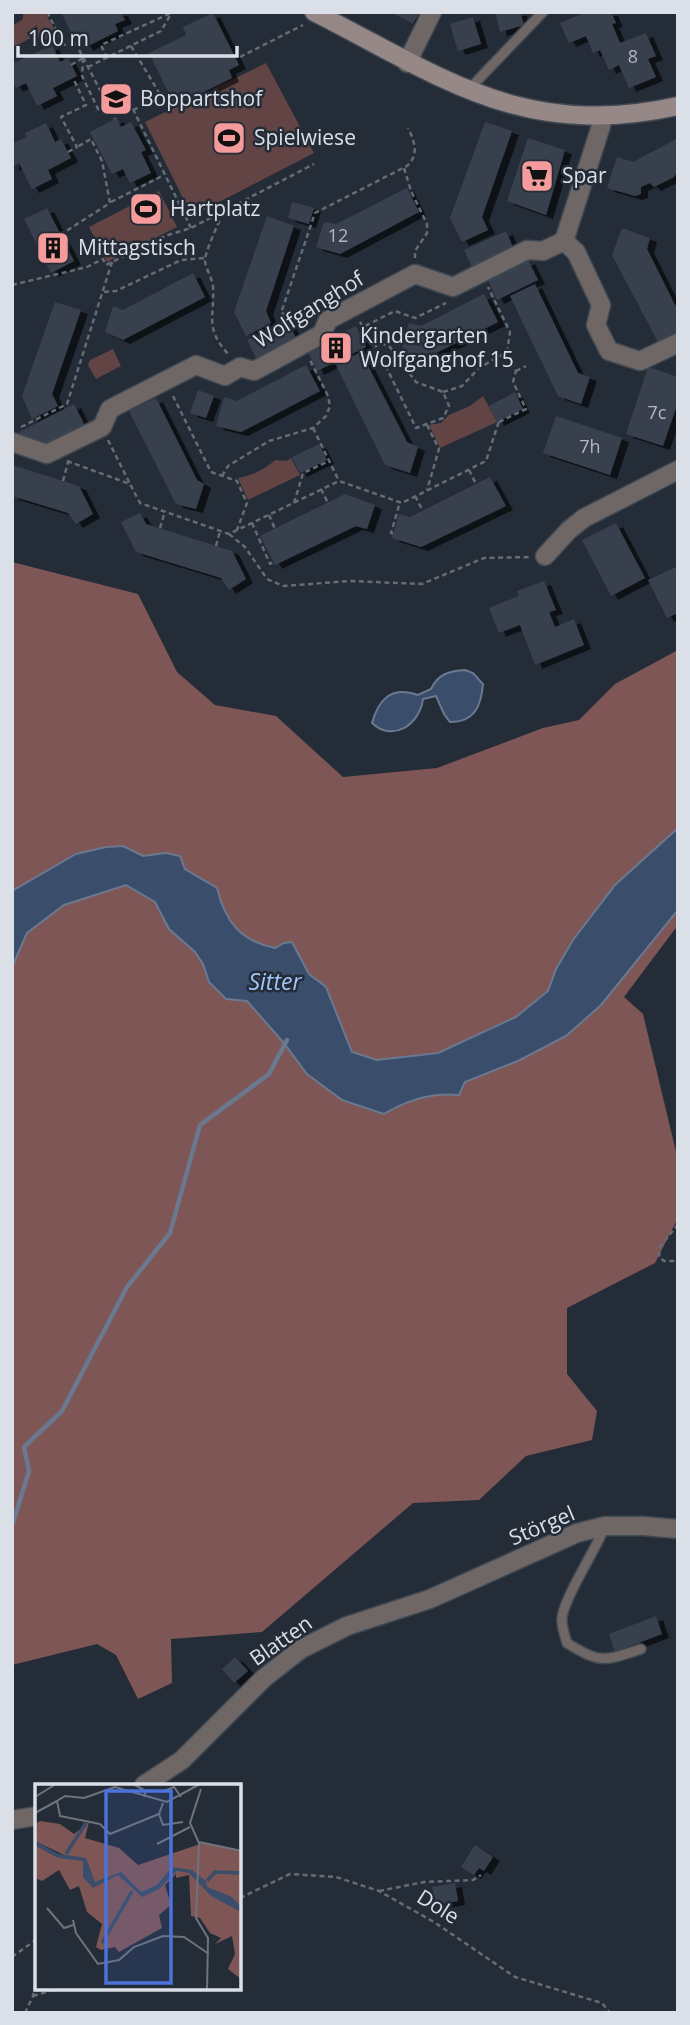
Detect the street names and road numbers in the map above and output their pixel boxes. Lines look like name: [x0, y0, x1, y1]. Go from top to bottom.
street label: Wolfganghof: [248, 263, 370, 354]
street label: Störgel: [505, 1499, 579, 1551]
street label: Blatten: [244, 1609, 317, 1672]
street label: Dole: [412, 1882, 465, 1930]

